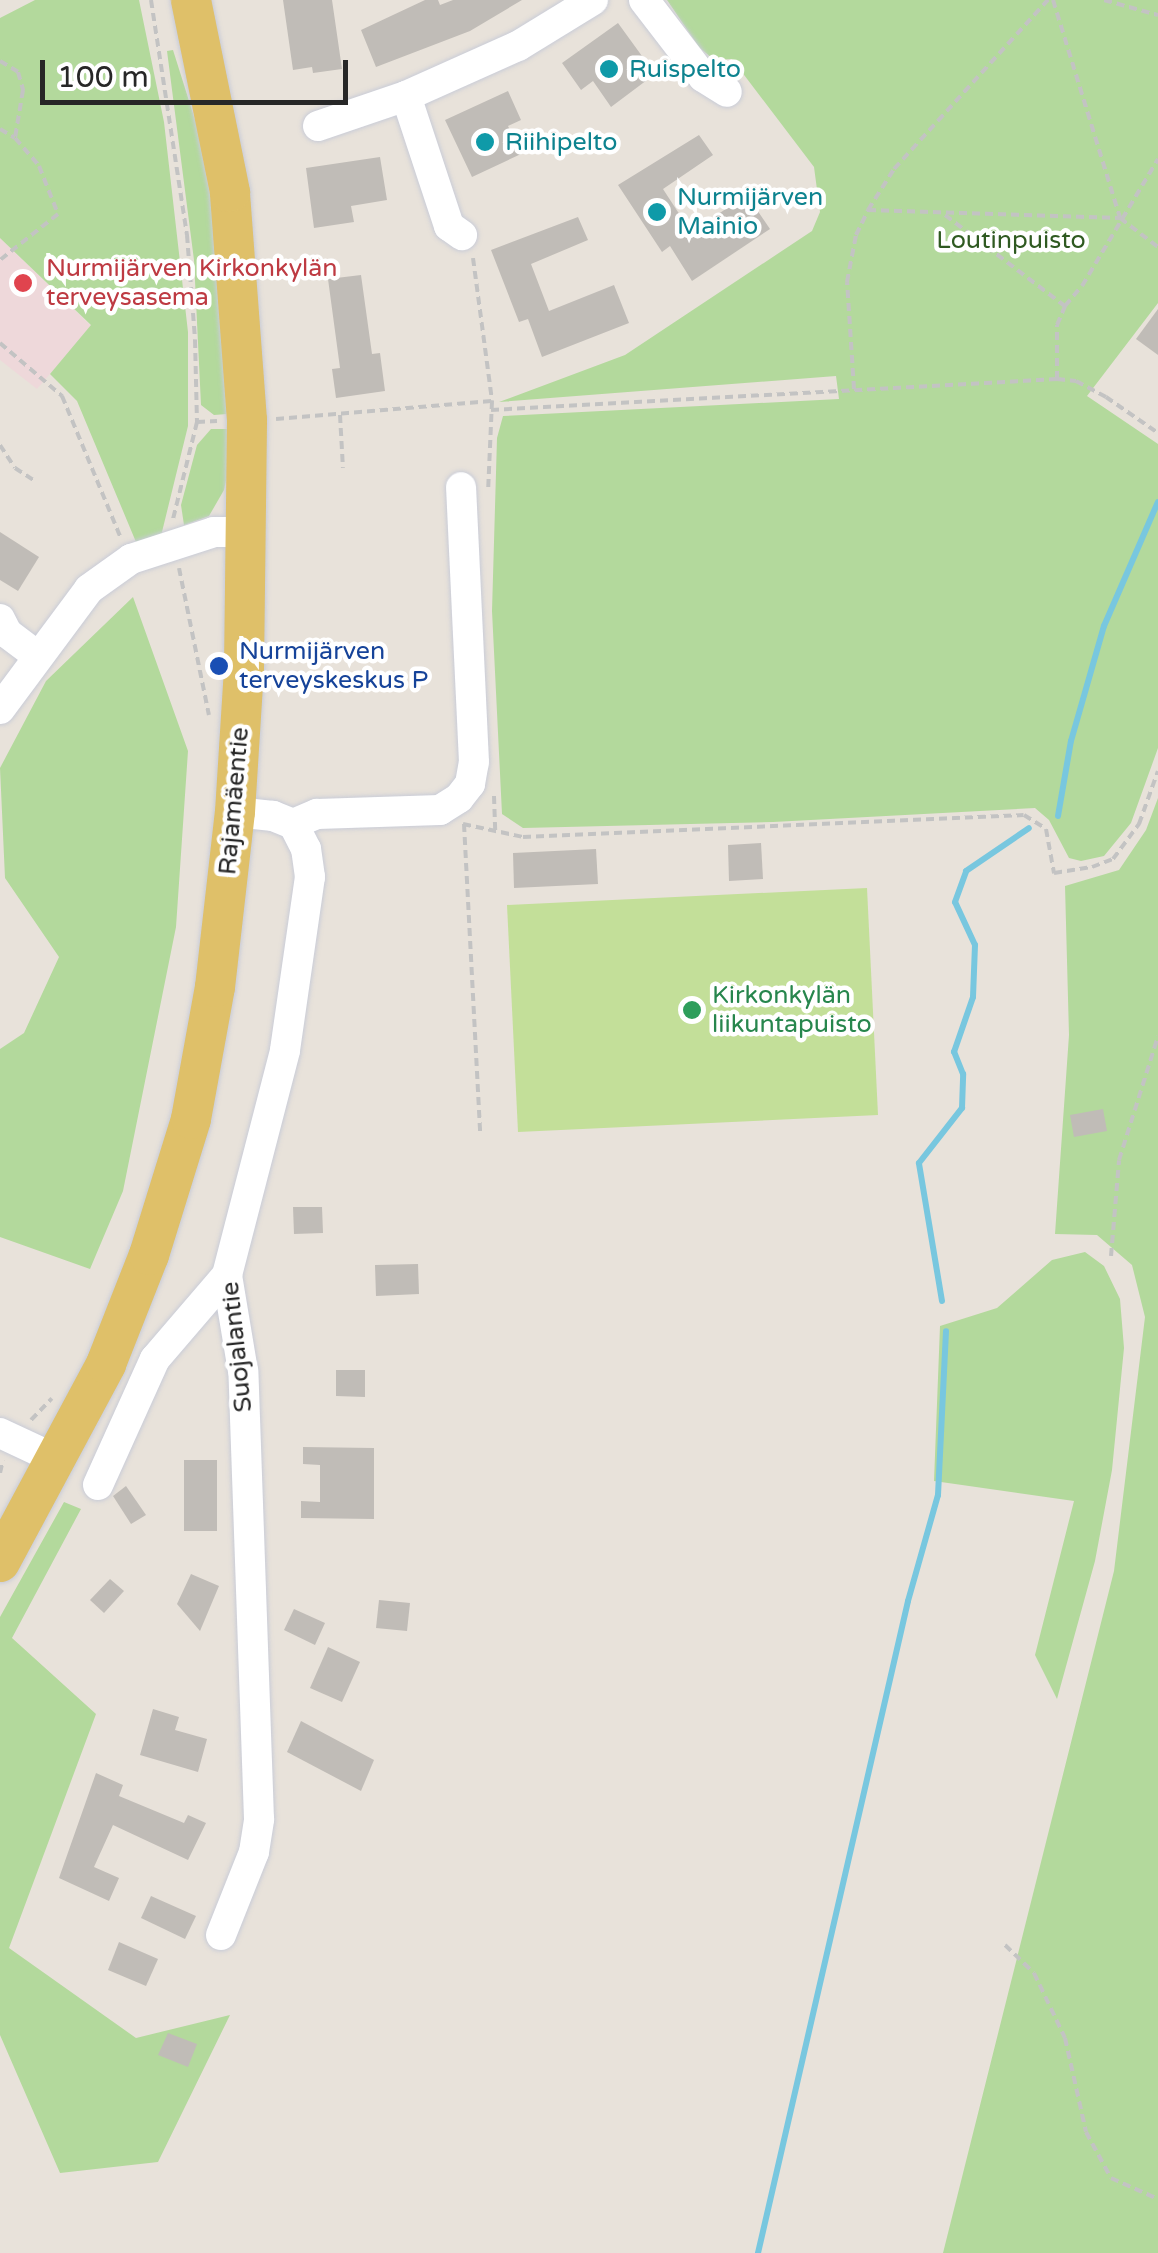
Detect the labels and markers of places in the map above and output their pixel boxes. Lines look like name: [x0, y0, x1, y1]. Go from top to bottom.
place label: Ruispelto: [629, 54, 741, 84]
marker: Ruispelto: [598, 58, 620, 80]
place label: Riihipelto: [505, 127, 617, 157]
marker: Riihipelto: [474, 131, 496, 153]
place label: Nurmijärven Mainio: [677, 183, 823, 242]
marker: Nurmijärven Mainio: [646, 201, 668, 223]
place label: Nurmijärven Kirkonkylän terveysasema: [46, 254, 338, 313]
marker: Nurmijärven Kirkonkylän terveysasema: [10, 270, 36, 296]
place label: Nurmijärven terveyskeskus P: [239, 637, 428, 696]
marker: Nurmijärven terveyskeskus P: [208, 655, 230, 677]
place label: Kirkonkylän liikuntapuisto: [712, 981, 872, 1040]
marker: Kirkonkylän liikuntapuisto: [681, 999, 703, 1021]

